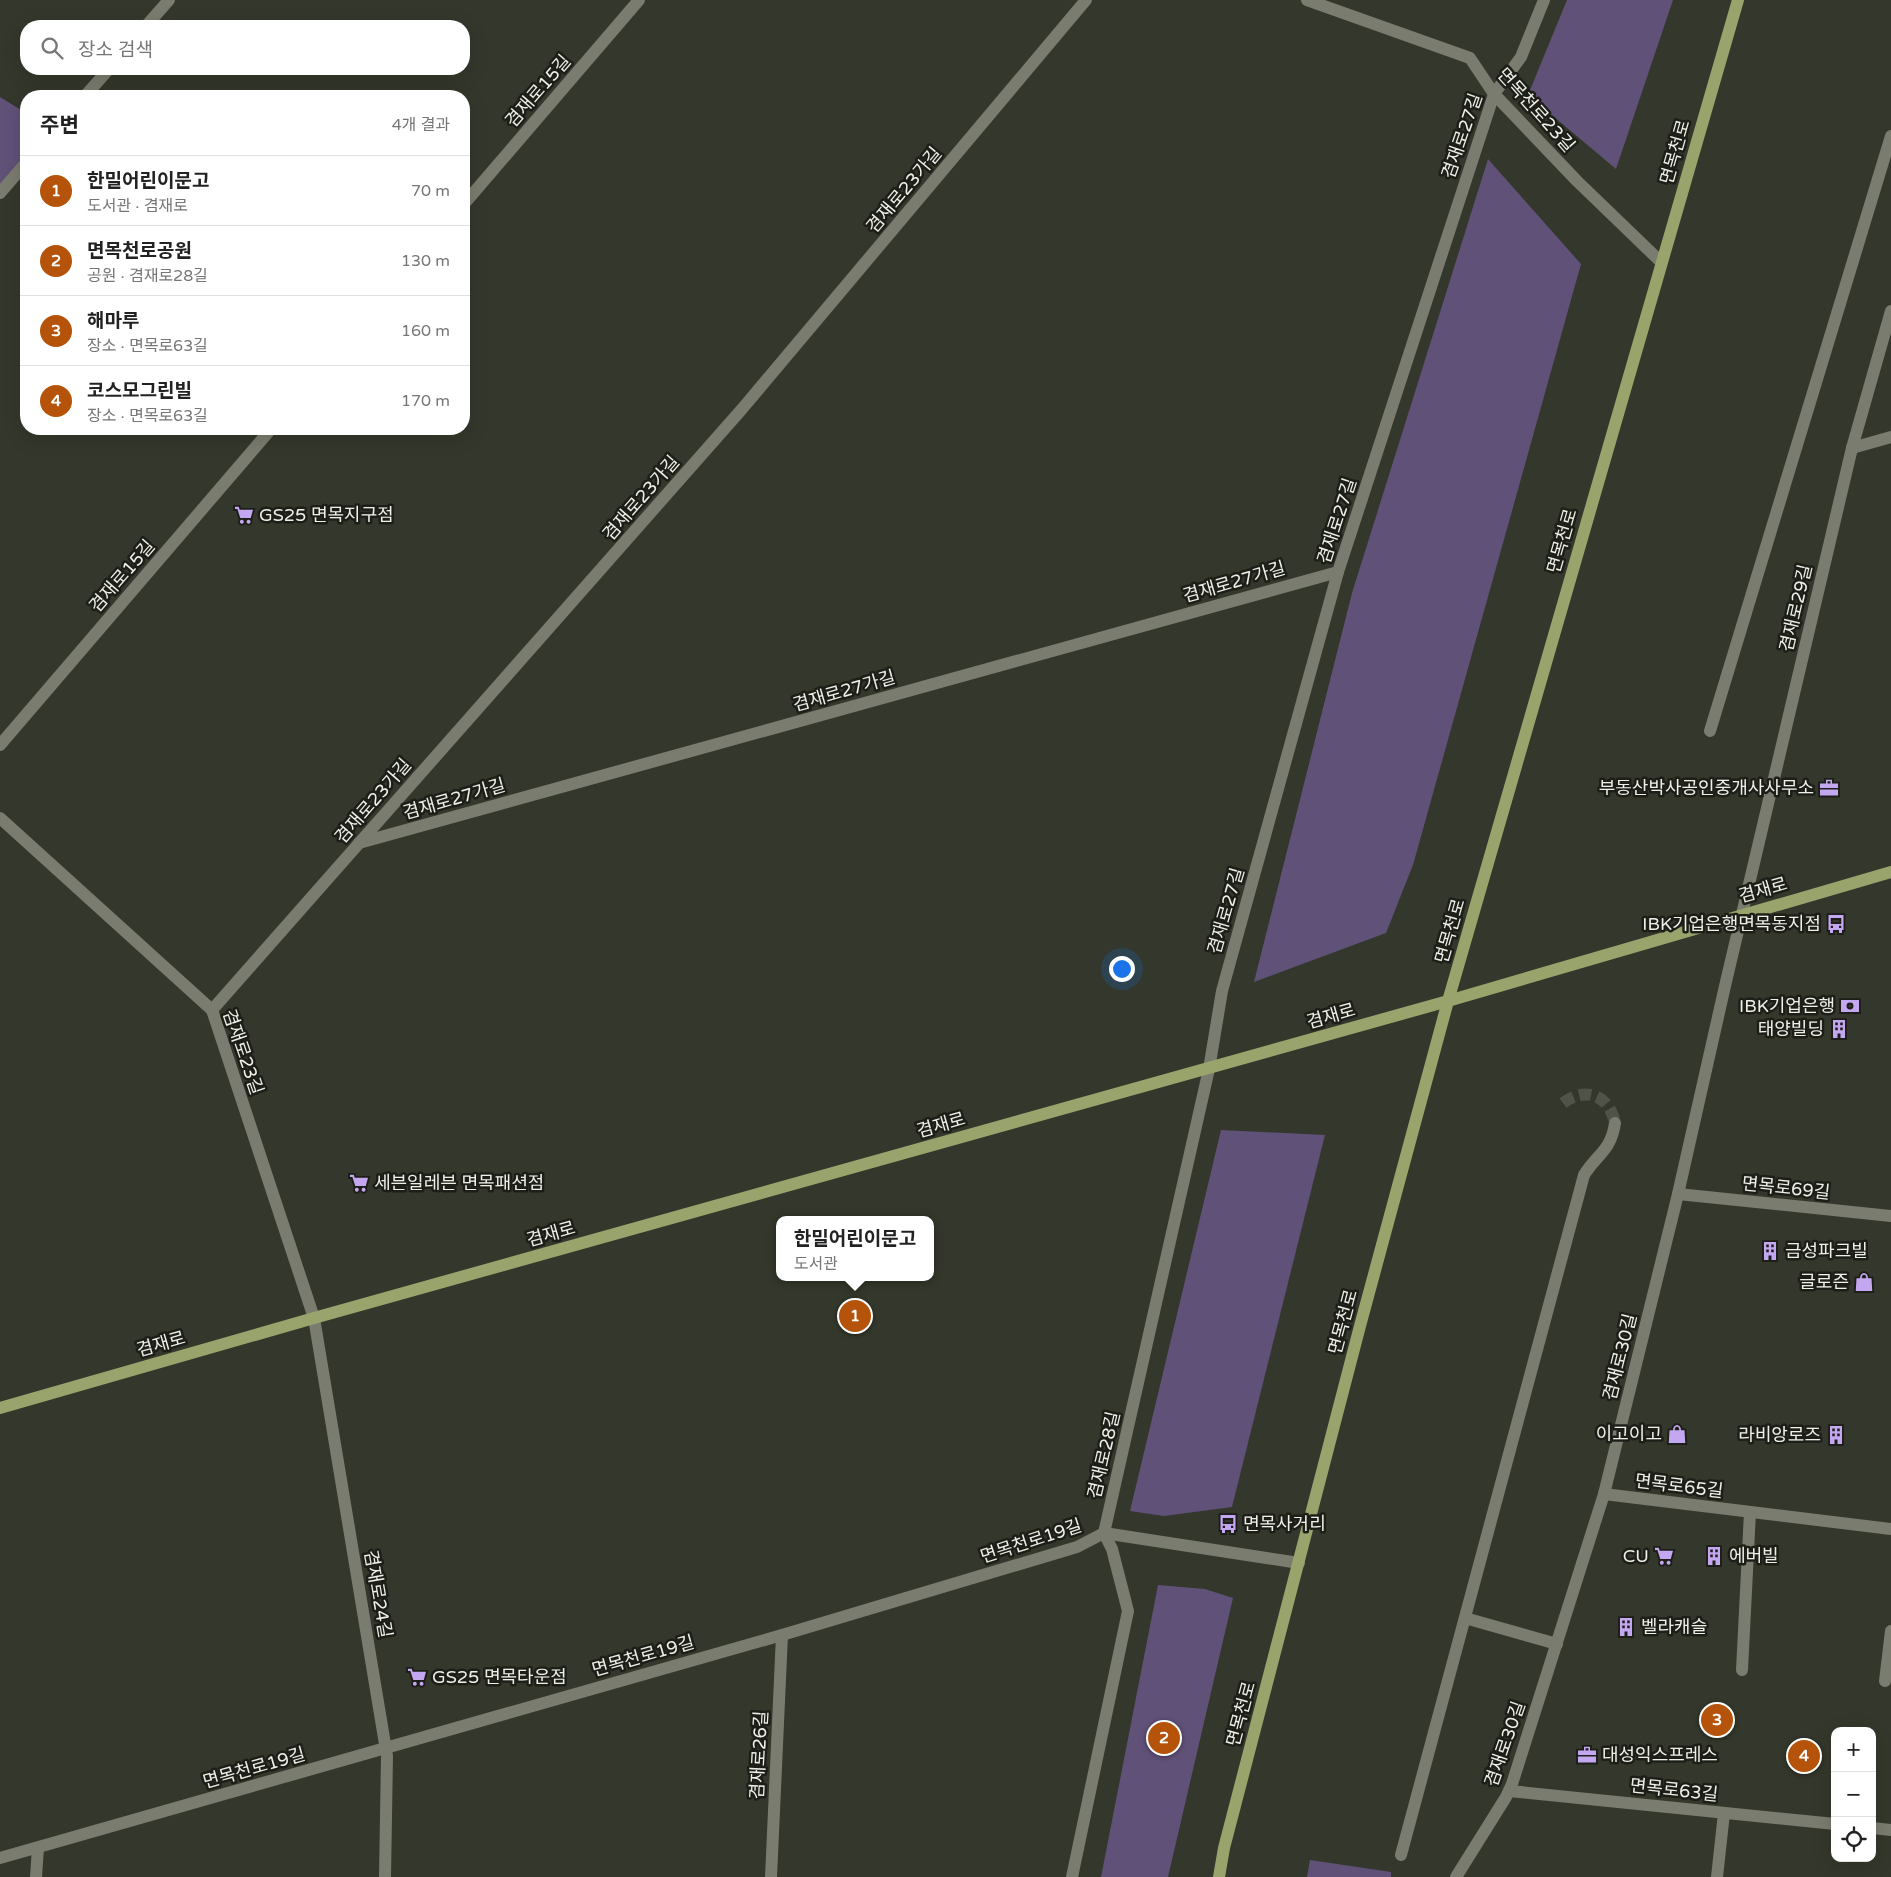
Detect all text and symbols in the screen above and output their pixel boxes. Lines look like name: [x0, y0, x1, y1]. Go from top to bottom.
search box: [20, 20, 470, 75]
icon: search: [38, 34, 66, 62]
text: 장소 검색: [78, 39, 153, 61]
street label: 겸재로15길: [501, 50, 575, 132]
street label: 면목천로23길: [1493, 63, 1579, 157]
street label: 겸재로27길: [1437, 90, 1487, 182]
text: 주변: [40, 113, 79, 138]
text: 4개 결과: [392, 115, 450, 135]
street label: 면목천로: [1655, 117, 1695, 187]
street label: 겸재로23가길: [862, 143, 946, 237]
text: 한밀어린이문고: [87, 170, 209, 192]
text: 1: [51, 181, 61, 201]
text: 70 m: [411, 181, 450, 201]
text: 도서관 · 겸재로: [87, 196, 188, 216]
text: 면목천로공원: [87, 240, 192, 262]
text: 2: [51, 251, 61, 271]
text: 130 m: [401, 251, 450, 271]
text: 공원 · 겸재로28길: [87, 266, 208, 286]
text: 해마루: [87, 310, 139, 332]
text: 3: [51, 321, 61, 341]
text: 160 m: [401, 321, 450, 341]
text: 장소 · 면목로63길: [87, 336, 208, 356]
text: 코스모그린빌: [87, 380, 192, 402]
text: 4: [51, 391, 61, 411]
text: 170 m: [401, 391, 450, 411]
text: 장소 · 면목로63길: [87, 406, 208, 426]
street label: 겸재로23가길: [598, 451, 684, 545]
street label: 겸재로27길: [1313, 475, 1361, 567]
supermarket icon: GS25 면목지구점: [233, 504, 255, 526]
place label: GS25 면목지구점: [259, 504, 394, 526]
street label: 면목천로: [1542, 506, 1582, 576]
street label: 겸재로15길: [85, 535, 159, 617]
street label: 겸재로27가길: [1180, 557, 1288, 607]
street label: 겸재로29길: [1775, 562, 1817, 654]
street label: 겸재로27가길: [790, 666, 898, 716]
street label: 겸재로23가길: [330, 754, 416, 848]
street label: 겸재로27가길: [400, 774, 508, 824]
place label: 부동산박사공인중개사사무소: [1599, 777, 1814, 799]
office icon: 부동산박사공인중개사사무소: [1818, 777, 1840, 799]
street label: 겸재로27길: [1203, 865, 1249, 957]
street label: 겸재로: [1736, 873, 1790, 907]
street label: 면목천로: [1430, 896, 1470, 966]
place label: IBK기업은행면목동지점: [1642, 913, 1821, 935]
bus stop icon: IBK기업은행면목동지점: [1825, 913, 1847, 935]
your location: [1109, 956, 1135, 982]
place label: IBK기업은행: [1739, 995, 1835, 1017]
bank icon: IBK기업은행: [1839, 995, 1861, 1017]
street label: 겸재로: [1304, 999, 1358, 1033]
street label: 겸재로23길: [218, 1006, 268, 1098]
place label: 태양빌딩: [1758, 1018, 1824, 1040]
building icon: 태양빌딩: [1828, 1018, 1850, 1040]
street label: 겸재로: [914, 1108, 968, 1142]
supermarket icon: 세븐일레븐 면목패션점: [348, 1172, 370, 1194]
place label: 세븐일레븐 면목패션점: [374, 1172, 544, 1194]
street label: 면목로69길: [1741, 1172, 1831, 1204]
popup: [776, 1216, 934, 1281]
street label: 겸재로: [524, 1217, 578, 1251]
text: 한밀어린이문고: [794, 1228, 916, 1250]
building icon: 금성파크빌: [1759, 1240, 1781, 1262]
place label: 금성파크빌: [1785, 1240, 1868, 1262]
text: 도서관: [794, 1254, 838, 1274]
place label: 글로즌: [1799, 1271, 1849, 1293]
shop icon: 글로즌: [1853, 1271, 1875, 1293]
street label: 면목천로: [1324, 1287, 1362, 1357]
pin: 1: [839, 1297, 871, 1335]
street label: 겸재로30길: [1599, 1311, 1641, 1403]
street label: 겸재로: [134, 1327, 188, 1361]
street label: 겸재로28길: [1083, 1409, 1125, 1501]
place label: 이고이고: [1596, 1423, 1662, 1445]
shop icon: 이고이고: [1666, 1423, 1688, 1445]
place label: 라비앙로즈: [1738, 1424, 1821, 1446]
building icon: 라비앙로즈: [1825, 1424, 1847, 1446]
street label: 면목로65길: [1634, 1470, 1724, 1502]
bus stop icon: 면목사거리: [1217, 1513, 1239, 1535]
place label: 면목사거리: [1243, 1513, 1326, 1535]
street label: 면목천로19길: [977, 1514, 1085, 1568]
place label: CU: [1623, 1545, 1649, 1567]
supermarket icon: CU: [1653, 1545, 1675, 1567]
building icon: 에버빌: [1703, 1545, 1725, 1567]
place label: 에버빌: [1729, 1545, 1779, 1567]
street label: 겸재로24길: [359, 1548, 397, 1640]
building icon: 벨라캐슬: [1615, 1616, 1637, 1638]
place label: 벨라캐슬: [1641, 1616, 1707, 1638]
street label: 면목천로19길: [589, 1631, 697, 1681]
supermarket icon: GS25 면목타운점: [406, 1666, 428, 1688]
place label: GS25 면목타운점: [432, 1666, 567, 1688]
street label: 면목천로: [1222, 1679, 1260, 1749]
street label: 겸재로30길: [1480, 1698, 1530, 1790]
pin: 3: [1701, 1701, 1733, 1739]
street label: 겸재로26길: [746, 1710, 772, 1800]
pin: 2: [1148, 1719, 1180, 1757]
map controls: [1831, 1727, 1876, 1862]
button: +: [1831, 1727, 1876, 1772]
pin: 4: [1788, 1737, 1820, 1775]
street label: 면목천로19길: [200, 1743, 308, 1793]
office icon: 대성익스프레스: [1576, 1744, 1598, 1766]
place label: 대성익스프레스: [1602, 1744, 1718, 1766]
button: −: [1831, 1772, 1876, 1817]
street label: 면목로63길: [1629, 1774, 1719, 1806]
button: locate: [1831, 1817, 1876, 1862]

